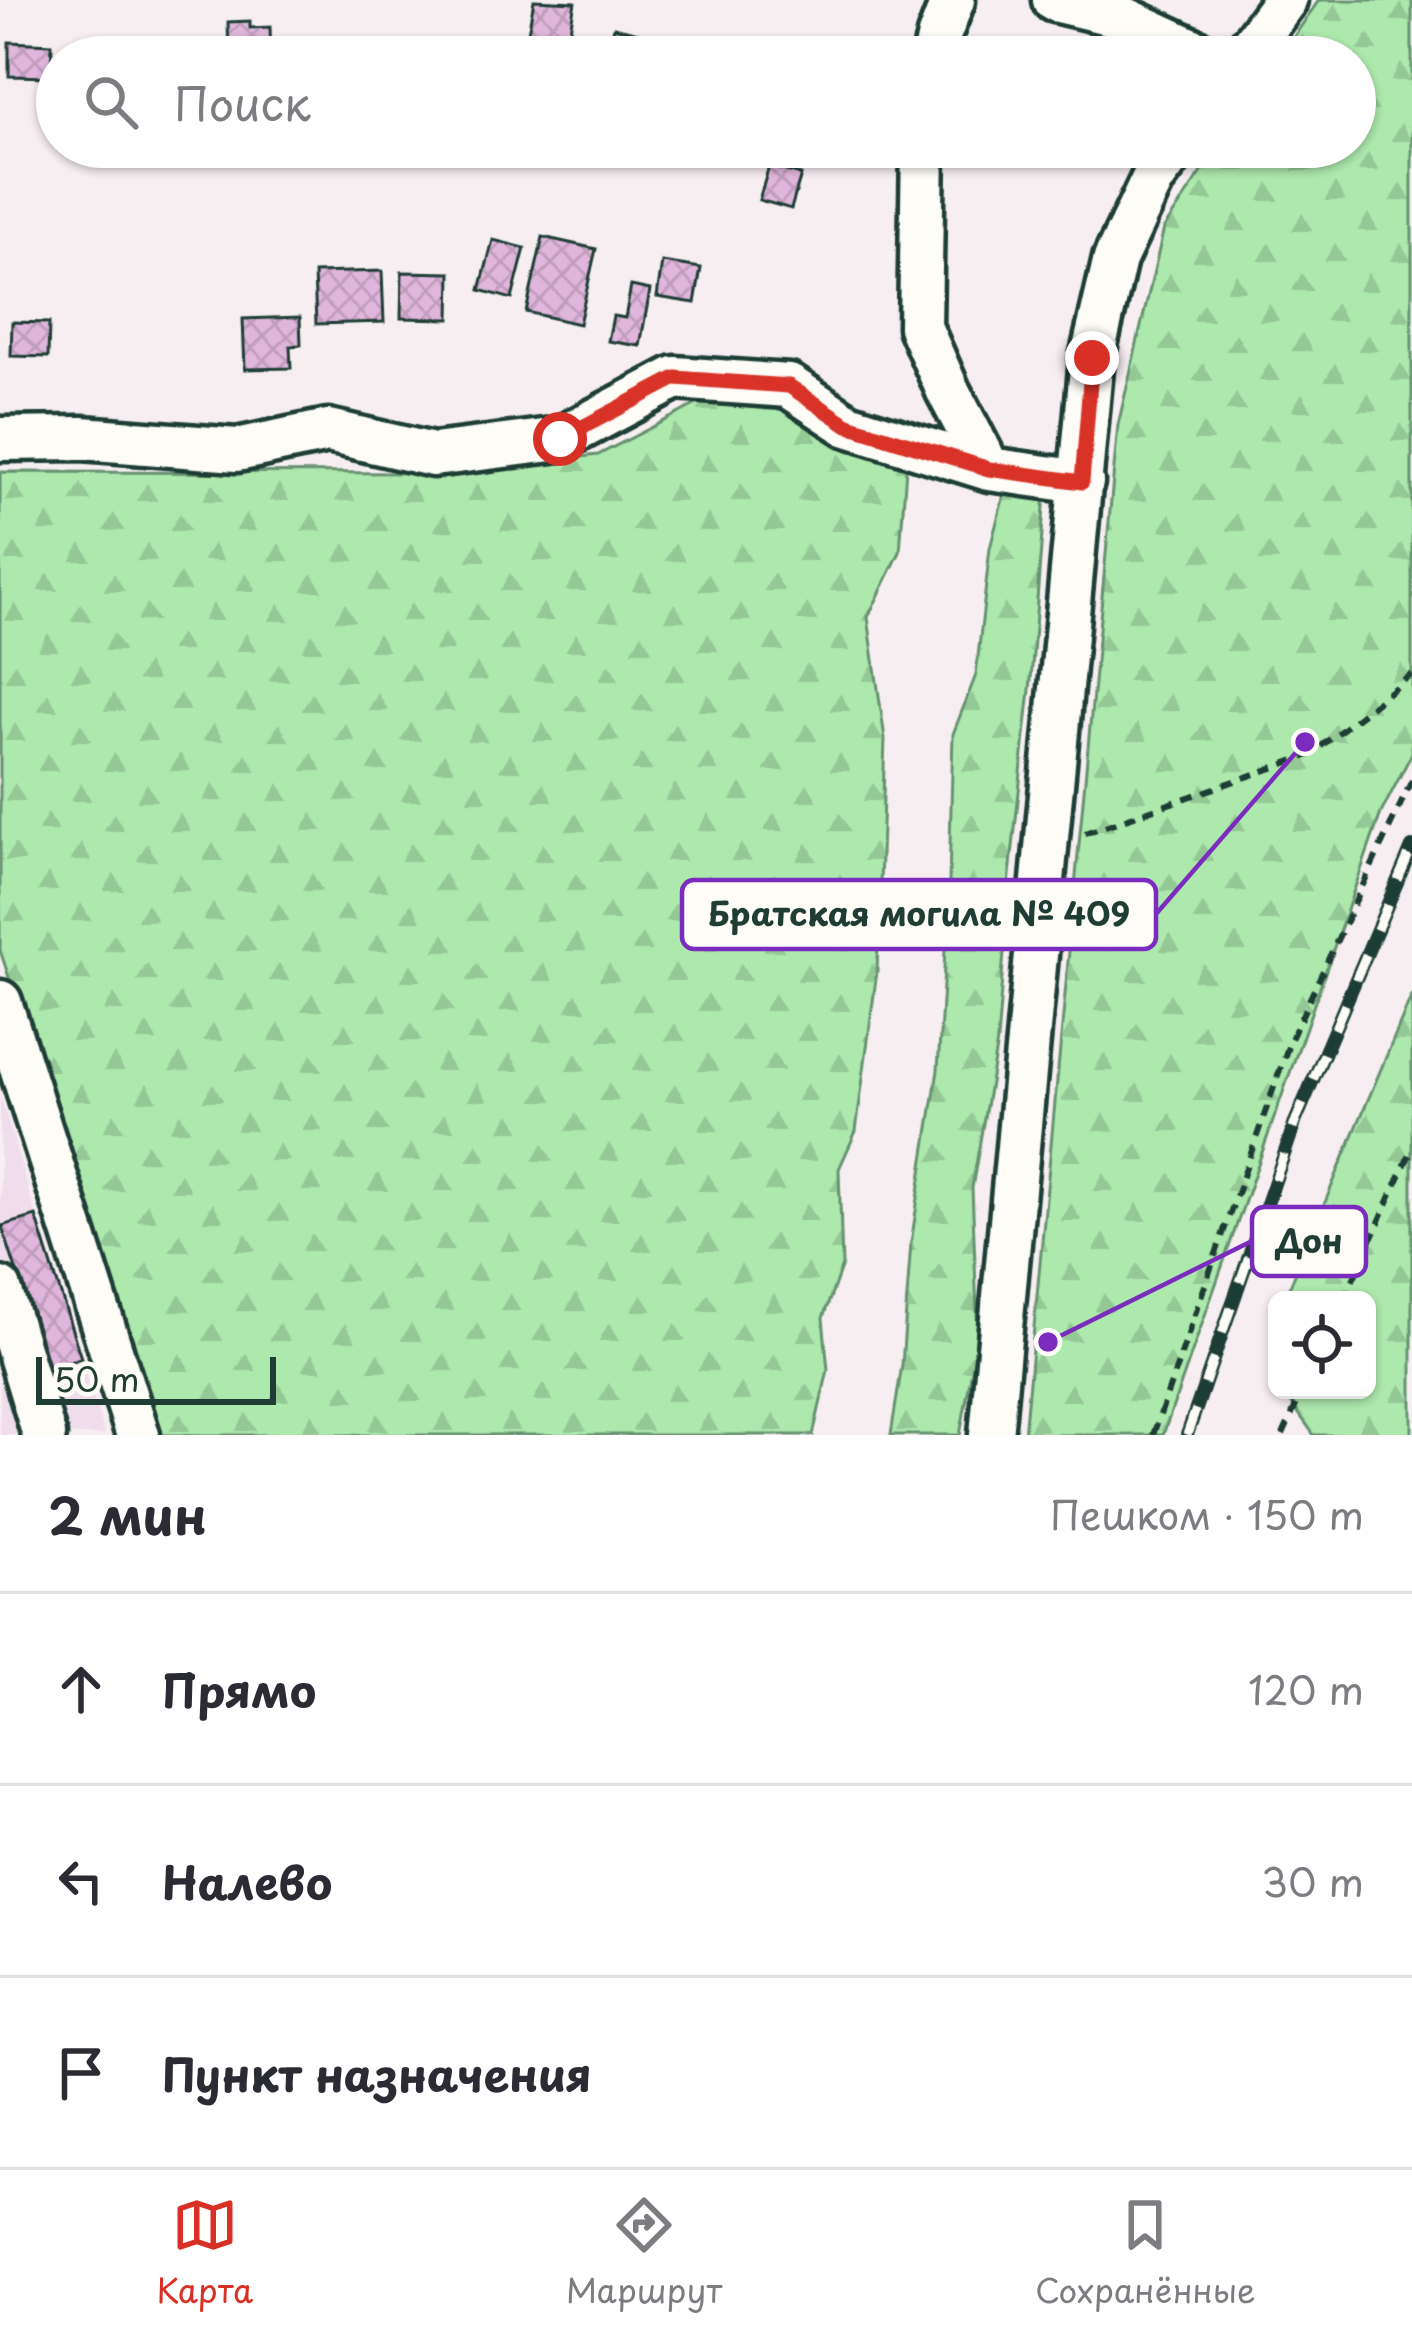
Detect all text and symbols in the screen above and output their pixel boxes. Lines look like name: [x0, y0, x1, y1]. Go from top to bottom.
search box: [36, 36, 1376, 168]
text: Поиск: [174, 68, 311, 136]
icon: search: [78, 69, 144, 135]
route end: [1065, 331, 1119, 385]
route start: [533, 412, 587, 466]
callout: Братская могила № 409: [682, 880, 1156, 949]
text: Братская могила № 409: [708, 887, 1130, 937]
callout: Дон: [1252, 1207, 1366, 1276]
text: Дон: [1275, 1214, 1342, 1264]
map controls: [1268, 1291, 1376, 1399]
button: locate: [1268, 1291, 1376, 1399]
scale bar: [36, 1351, 276, 1404]
text: 50 m: [54, 1353, 140, 1403]
text: 2 мин: [48, 1475, 207, 1552]
text: Пешком · 150 m: [1050, 1484, 1364, 1543]
text: Прямо: [162, 1655, 316, 1723]
icon: ahead: [48, 1656, 114, 1722]
text: 120 m: [1248, 1659, 1364, 1718]
text: Налево: [162, 1847, 332, 1915]
icon: left: [48, 1848, 114, 1914]
text: 30 m: [1261, 1851, 1364, 1910]
text: Пункт назначения: [162, 2039, 592, 2107]
icon: arrive: [48, 2040, 114, 2106]
tab: Карта: [156, 2192, 253, 2314]
tab: Маршрут: [566, 2192, 722, 2314]
tab: Сохранённые: [1035, 2192, 1256, 2314]

